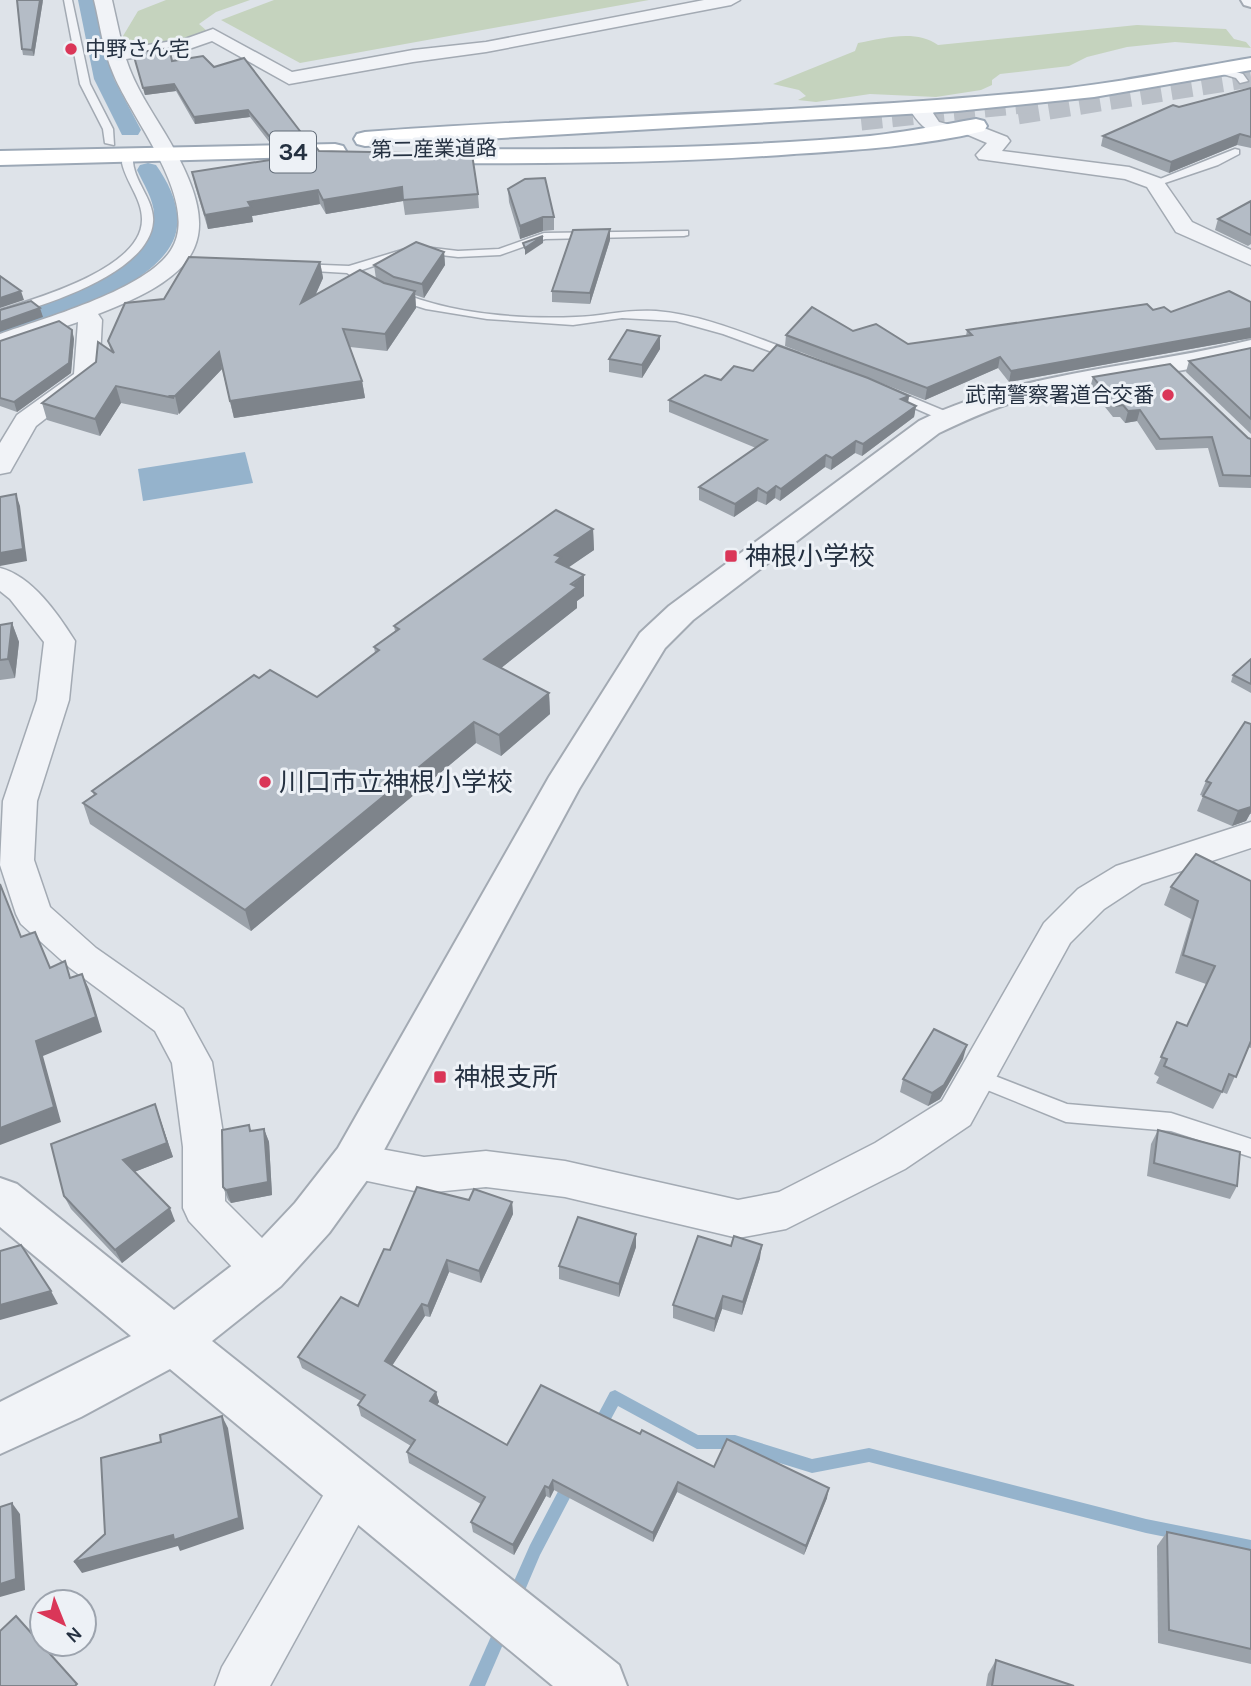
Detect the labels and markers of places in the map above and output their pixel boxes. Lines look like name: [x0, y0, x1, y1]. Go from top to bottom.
place label: 中野さん宅: [85, 37, 190, 61]
marker: 中野さん宅: [63, 41, 79, 57]
place label: 武南警察署道合交番: [965, 383, 1154, 407]
marker: 武南警察署道合交番: [1160, 387, 1176, 403]
place label: 神根小学校: [745, 541, 875, 572]
marker: 神根小学校: [723, 548, 739, 564]
place label: 川口市立神根小学校: [279, 767, 513, 798]
marker: 川口市立神根小学校: [257, 774, 273, 790]
place label: 神根支所: [454, 1062, 558, 1093]
marker: 神根支所: [432, 1069, 448, 1085]

